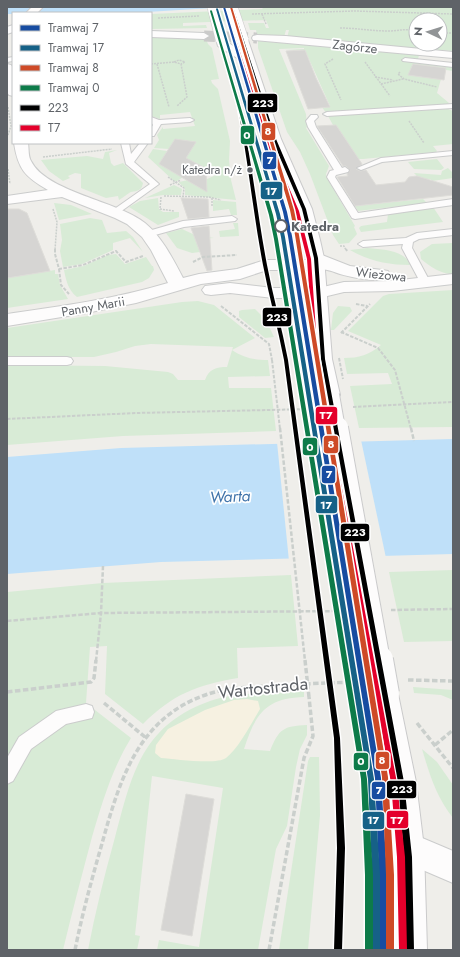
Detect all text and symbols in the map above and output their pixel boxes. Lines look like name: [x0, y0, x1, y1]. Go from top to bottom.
legend: [12, 12, 152, 144]
north arrow: [408, 12, 448, 52]
text: Tramwaj 7: [48, 19, 99, 37]
text: N: [410, 26, 426, 36]
street label: Zagórze: [331, 35, 379, 58]
text: Tramwaj 17: [48, 39, 105, 57]
text: Tramwaj 8: [48, 59, 99, 77]
text: Tramwaj 0: [48, 79, 100, 97]
line badge: 223: [247, 93, 278, 113]
text: 223: [252, 95, 274, 111]
text: 223: [48, 99, 69, 117]
text: T7: [48, 119, 61, 137]
line badge: 8: [261, 122, 276, 141]
text: 8: [265, 123, 272, 139]
line badge: 0: [240, 125, 255, 145]
text: 0: [243, 127, 251, 143]
line badge: 7: [262, 151, 277, 170]
text: 7: [267, 152, 274, 168]
place label: Katedra n/ż: [182, 161, 242, 179]
marker: Katedra n/ż: [245, 165, 255, 175]
line badge: 17: [260, 181, 283, 200]
text: 17: [265, 183, 277, 199]
place label: Katedra: [291, 217, 339, 236]
marker: Katedra: [274, 219, 288, 233]
street label: Wieżowa: [355, 262, 407, 287]
street label: Panny Marii: [60, 292, 126, 321]
line badge: 223: [262, 307, 292, 327]
text: 223: [266, 309, 288, 325]
line badge: T7: [315, 406, 338, 425]
text: T7: [319, 407, 333, 423]
line badge: 8: [323, 435, 339, 454]
text: 8: [328, 436, 335, 452]
line badge: 0: [302, 437, 318, 456]
text: 0: [306, 439, 314, 455]
line badge: 7: [321, 465, 336, 484]
text: 7: [326, 466, 333, 482]
water label: Warta: [209, 484, 251, 509]
line badge: 17: [315, 495, 338, 514]
text: 17: [320, 497, 332, 513]
line badge: 223: [340, 523, 370, 542]
text: 223: [344, 524, 366, 540]
street label: Wartostrada: [217, 670, 309, 706]
line badge: 8: [375, 751, 390, 770]
line badge: 0: [353, 752, 369, 771]
text: 8: [379, 752, 386, 768]
text: 0: [357, 753, 365, 769]
line badge: 223: [386, 780, 417, 799]
line badge: 7: [371, 781, 386, 800]
text: 223: [391, 781, 413, 797]
text: 7: [376, 782, 383, 798]
line badge: T7: [386, 810, 409, 829]
line badge: 17: [362, 811, 385, 830]
text: 17: [367, 812, 379, 828]
text: T7: [390, 812, 404, 828]

